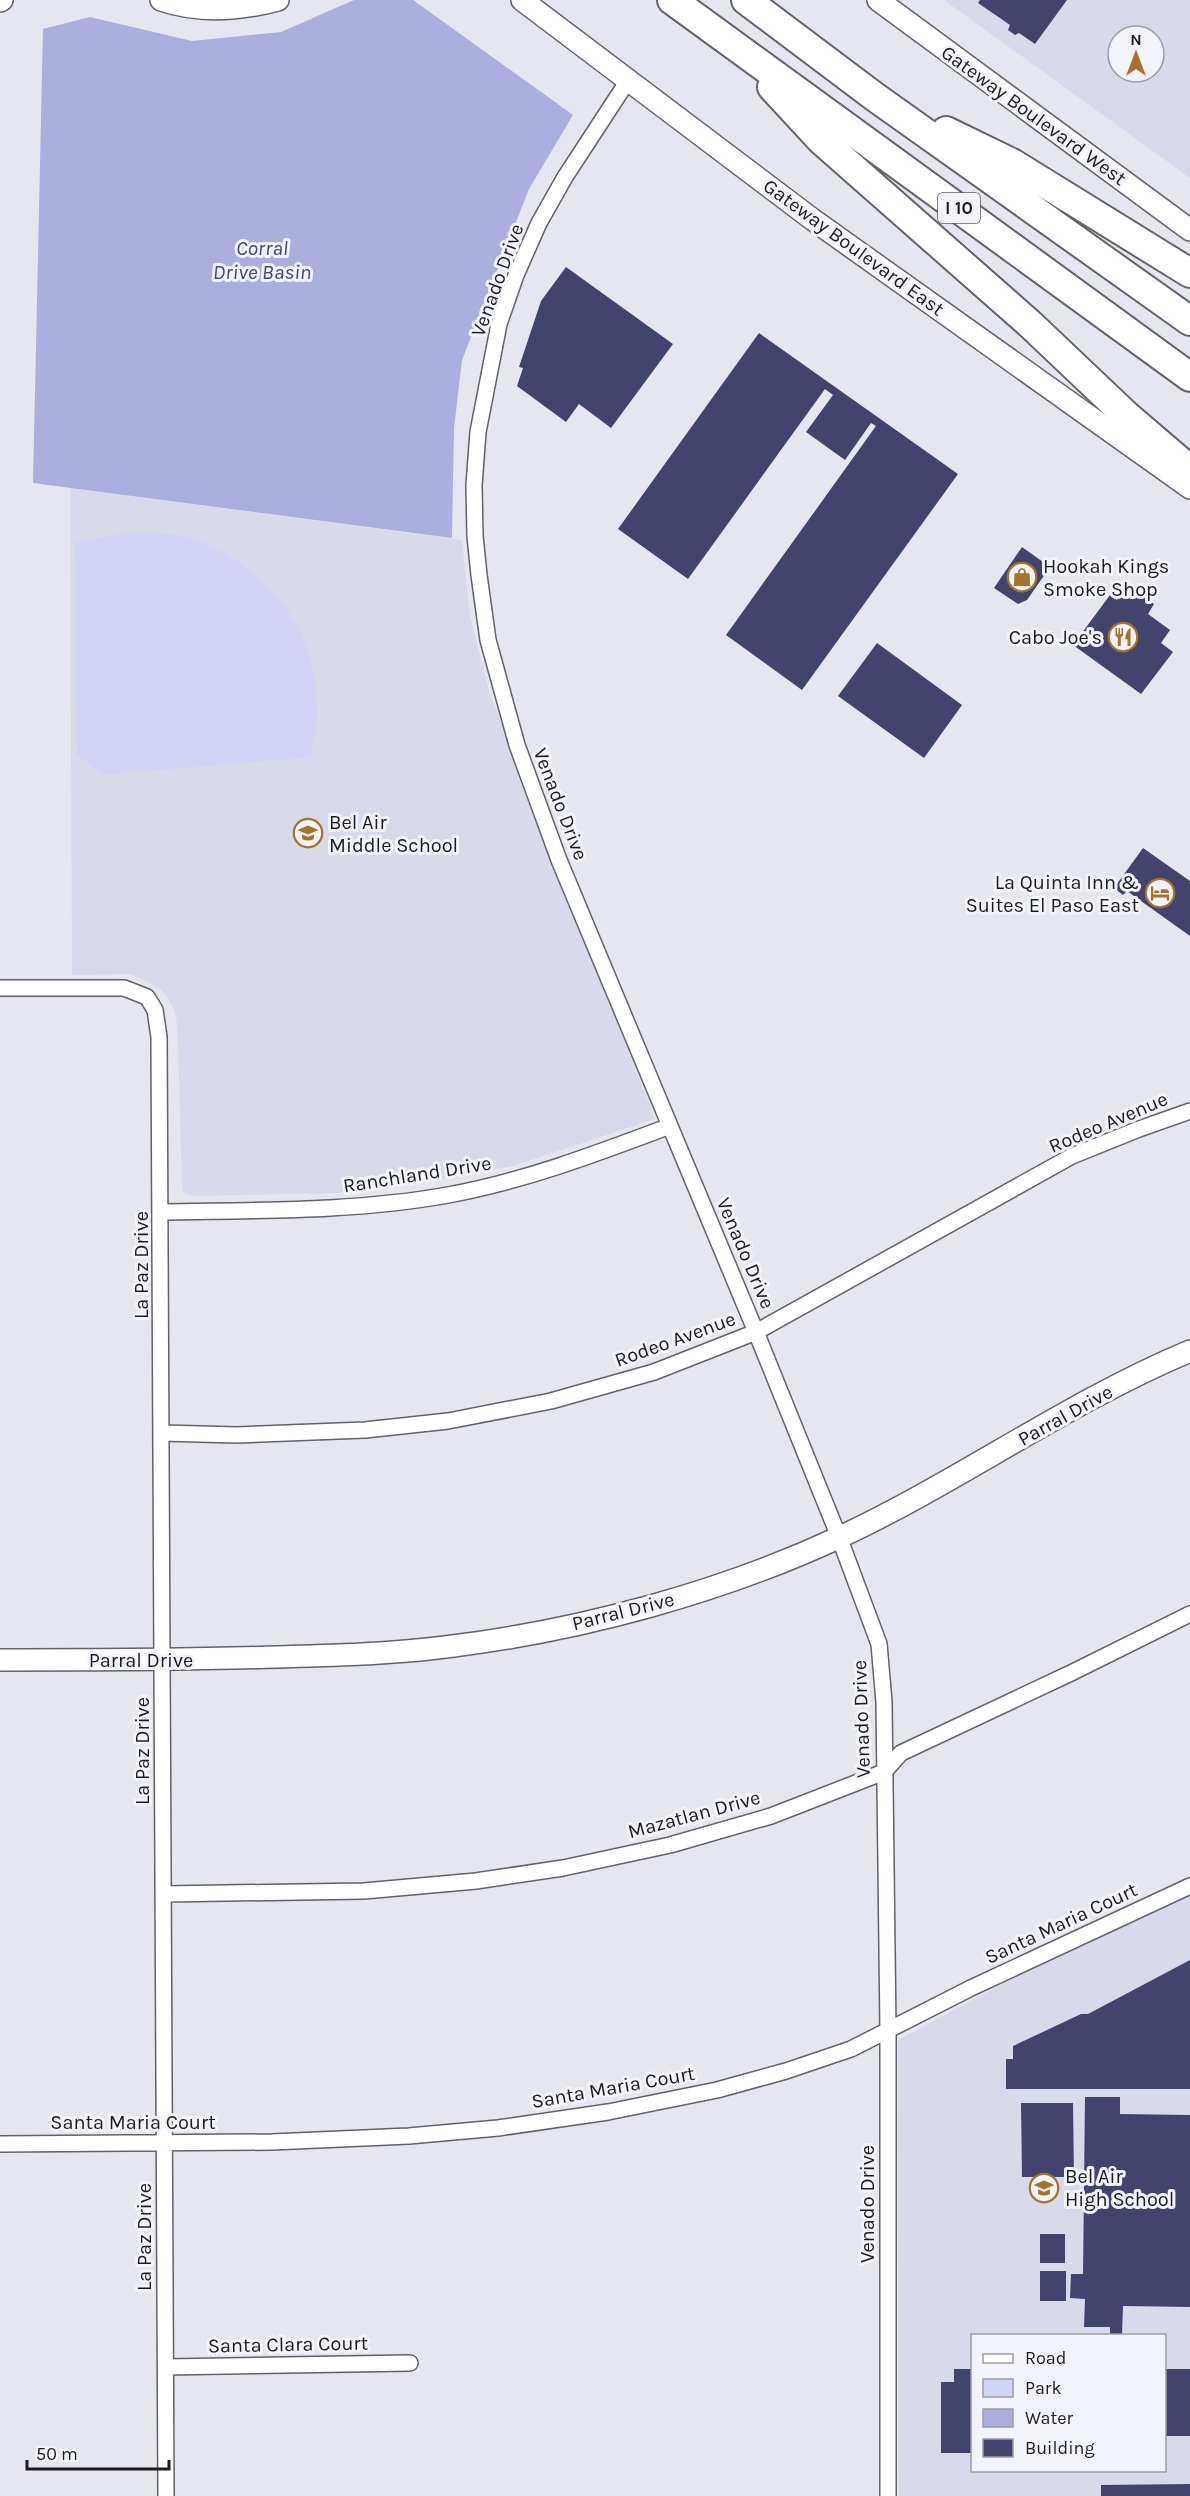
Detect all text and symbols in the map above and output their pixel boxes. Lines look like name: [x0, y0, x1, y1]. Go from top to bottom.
north arrow: [1106, 24, 1166, 84]
text: N: [1130, 30, 1142, 49]
street label: Gateway Boulevard West: [937, 41, 1131, 191]
street label: Gateway Boulevard East: [759, 174, 949, 321]
road number: I 10: [938, 193, 980, 223]
street label: Venado Drive: [466, 221, 528, 340]
water label: Corral Drive Basin: [213, 236, 311, 284]
place label: Hookah Kings Smoke Shop: [1043, 555, 1169, 601]
shop icon: Hookah Kings Smoke Shop: [1006, 561, 1038, 593]
restaurant icon: Cabo Joe's: [1107, 621, 1139, 653]
place label: Cabo Joe's: [1009, 626, 1102, 649]
street label: Venado Drive: [529, 745, 592, 863]
place label: Bel Air Middle School: [329, 811, 458, 857]
school or university icon: Bel Air Middle School: [292, 817, 324, 849]
place label: La Quinta Inn & Suites El Paso East: [966, 871, 1139, 917]
hotel icon: La Quinta Inn & Suites El Paso East: [1144, 877, 1176, 909]
street label: Rodeo Avenue: [1045, 1087, 1171, 1158]
street label: Ranchland Drive: [341, 1151, 493, 1198]
street label: Venado Drive: [712, 1194, 779, 1312]
street label: La Paz Drive: [130, 1211, 153, 1319]
street label: Rodeo Avenue: [612, 1307, 739, 1372]
street label: Parral Drive: [1014, 1380, 1117, 1451]
street label: Parral Drive: [570, 1588, 677, 1635]
street label: Parral Drive: [89, 1649, 193, 1672]
street label: Venado Drive: [848, 1660, 875, 1778]
street label: La Paz Drive: [131, 1697, 154, 1805]
street label: Mazatlan Drive: [625, 1786, 763, 1843]
street label: Santa Maria Court: [981, 1878, 1141, 1969]
street label: Santa Maria Court: [530, 2062, 697, 2113]
street label: Santa Maria Court: [50, 2111, 216, 2134]
street label: Venado Drive: [856, 2145, 879, 2263]
place label: Bel Air High School: [1065, 2165, 1174, 2211]
school or university icon: Bel Air High School: [1028, 2172, 1060, 2204]
street label: La Paz Drive: [133, 2183, 156, 2291]
street label: Santa Clara Court: [208, 2332, 369, 2357]
legend: [971, 2334, 1166, 2472]
text: Road: [1025, 2347, 1066, 2369]
text: Park: [1025, 2377, 1062, 2399]
text: Water: [1025, 2407, 1073, 2429]
scale bar: [27, 2433, 170, 2471]
text: Building: [1025, 2437, 1095, 2459]
text: 50 m: [36, 2443, 78, 2465]

